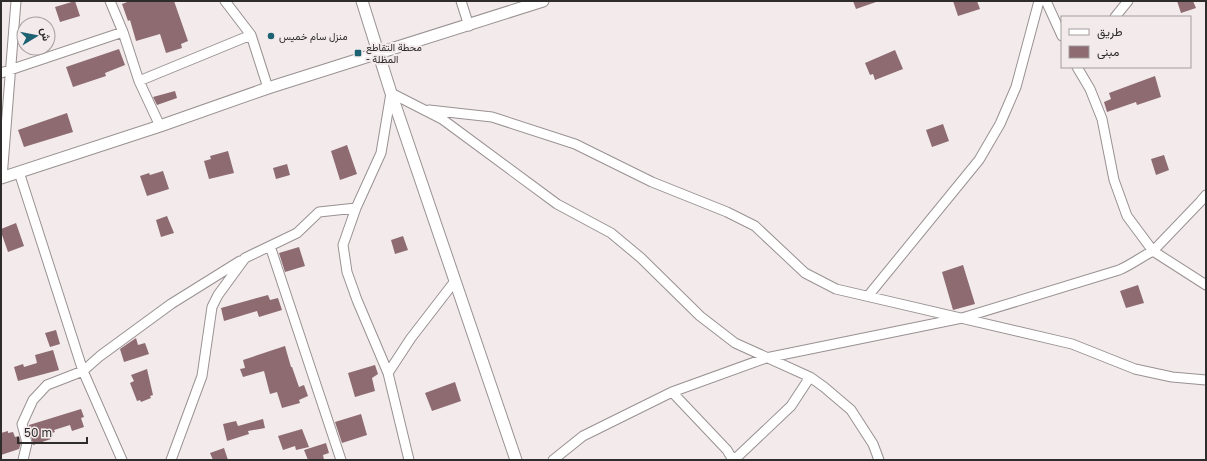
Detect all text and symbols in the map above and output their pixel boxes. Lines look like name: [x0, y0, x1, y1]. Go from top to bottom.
north arrow: [16, 16, 56, 56]
legend: [1061, 16, 1191, 68]
text: طريق: [1097, 24, 1123, 40]
text: ش: [38, 27, 54, 42]
place label: منزل سام خميس: [279, 30, 348, 43]
marker: منزل سام خميس: [266, 31, 276, 41]
place label: محطة التقاطع - المظلة: [366, 41, 422, 65]
text: مبنى: [1097, 44, 1119, 60]
marker: محطة التقاطع - المظلة: [353, 48, 363, 58]
scale bar: [18, 419, 87, 445]
text: 50 m: [24, 425, 52, 440]

